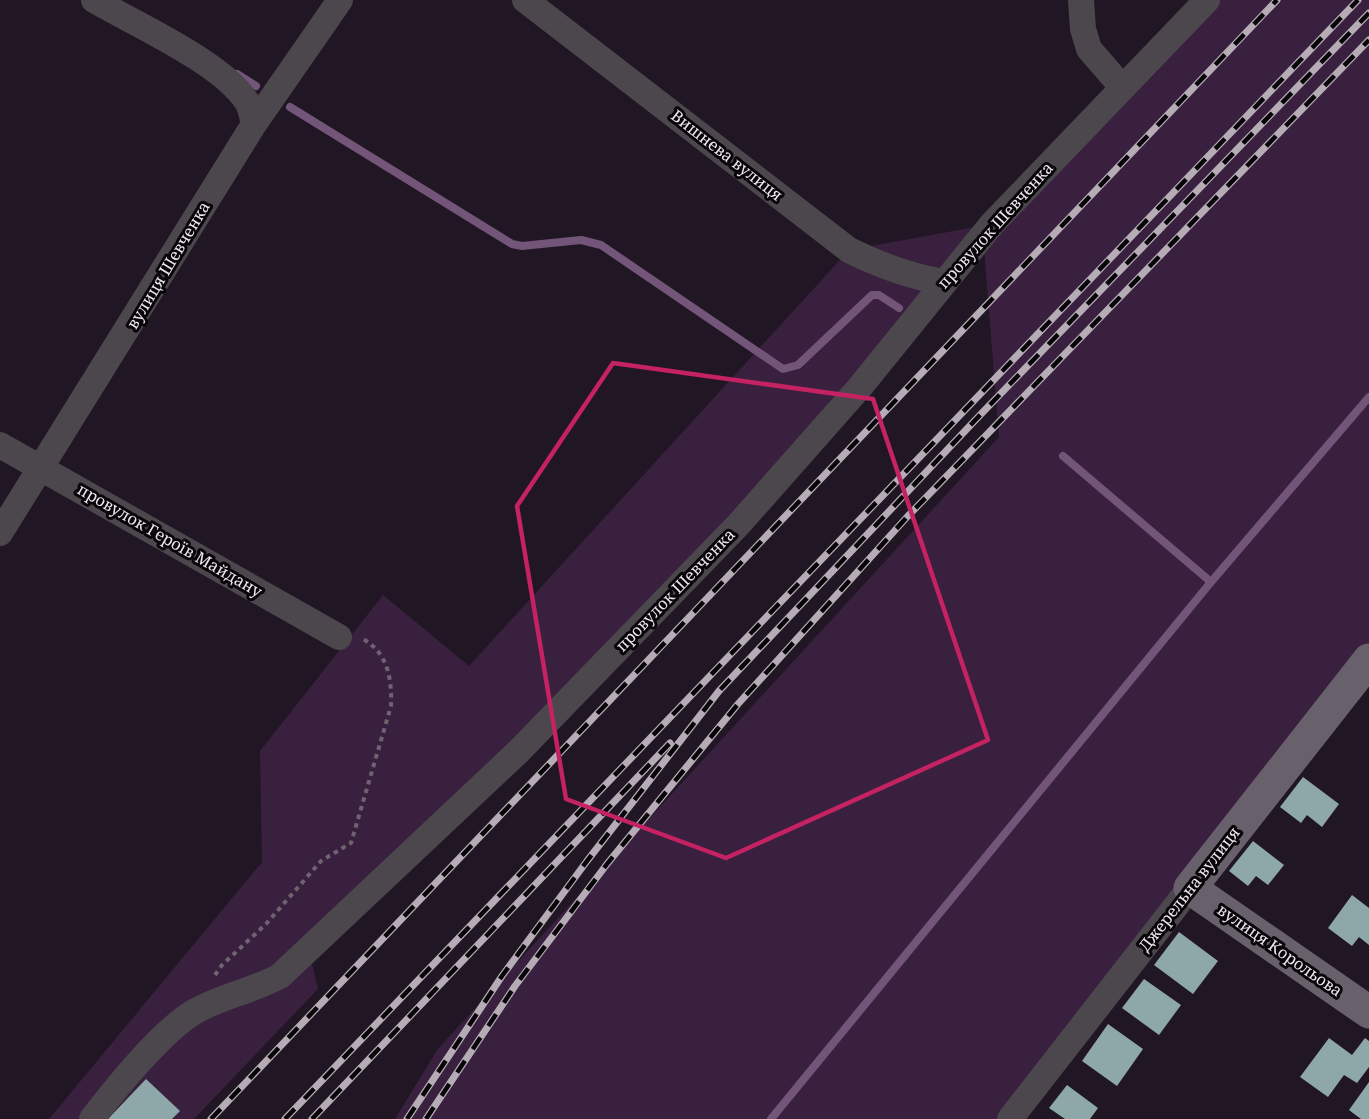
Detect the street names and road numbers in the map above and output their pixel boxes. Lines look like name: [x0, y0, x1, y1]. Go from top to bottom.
street label: Вишнева вулиця: [667, 104, 787, 206]
street label: провулок Шевченка: [932, 157, 1058, 293]
street label: вулиця Шевченка: [121, 197, 215, 333]
street label: провулок Героїв Майдану: [73, 478, 267, 603]
street label: провулок Шевченка: [610, 524, 740, 656]
street label: Джерельна вулиця: [1133, 822, 1245, 956]
street label: вулиця Корольова: [1213, 899, 1347, 1001]

